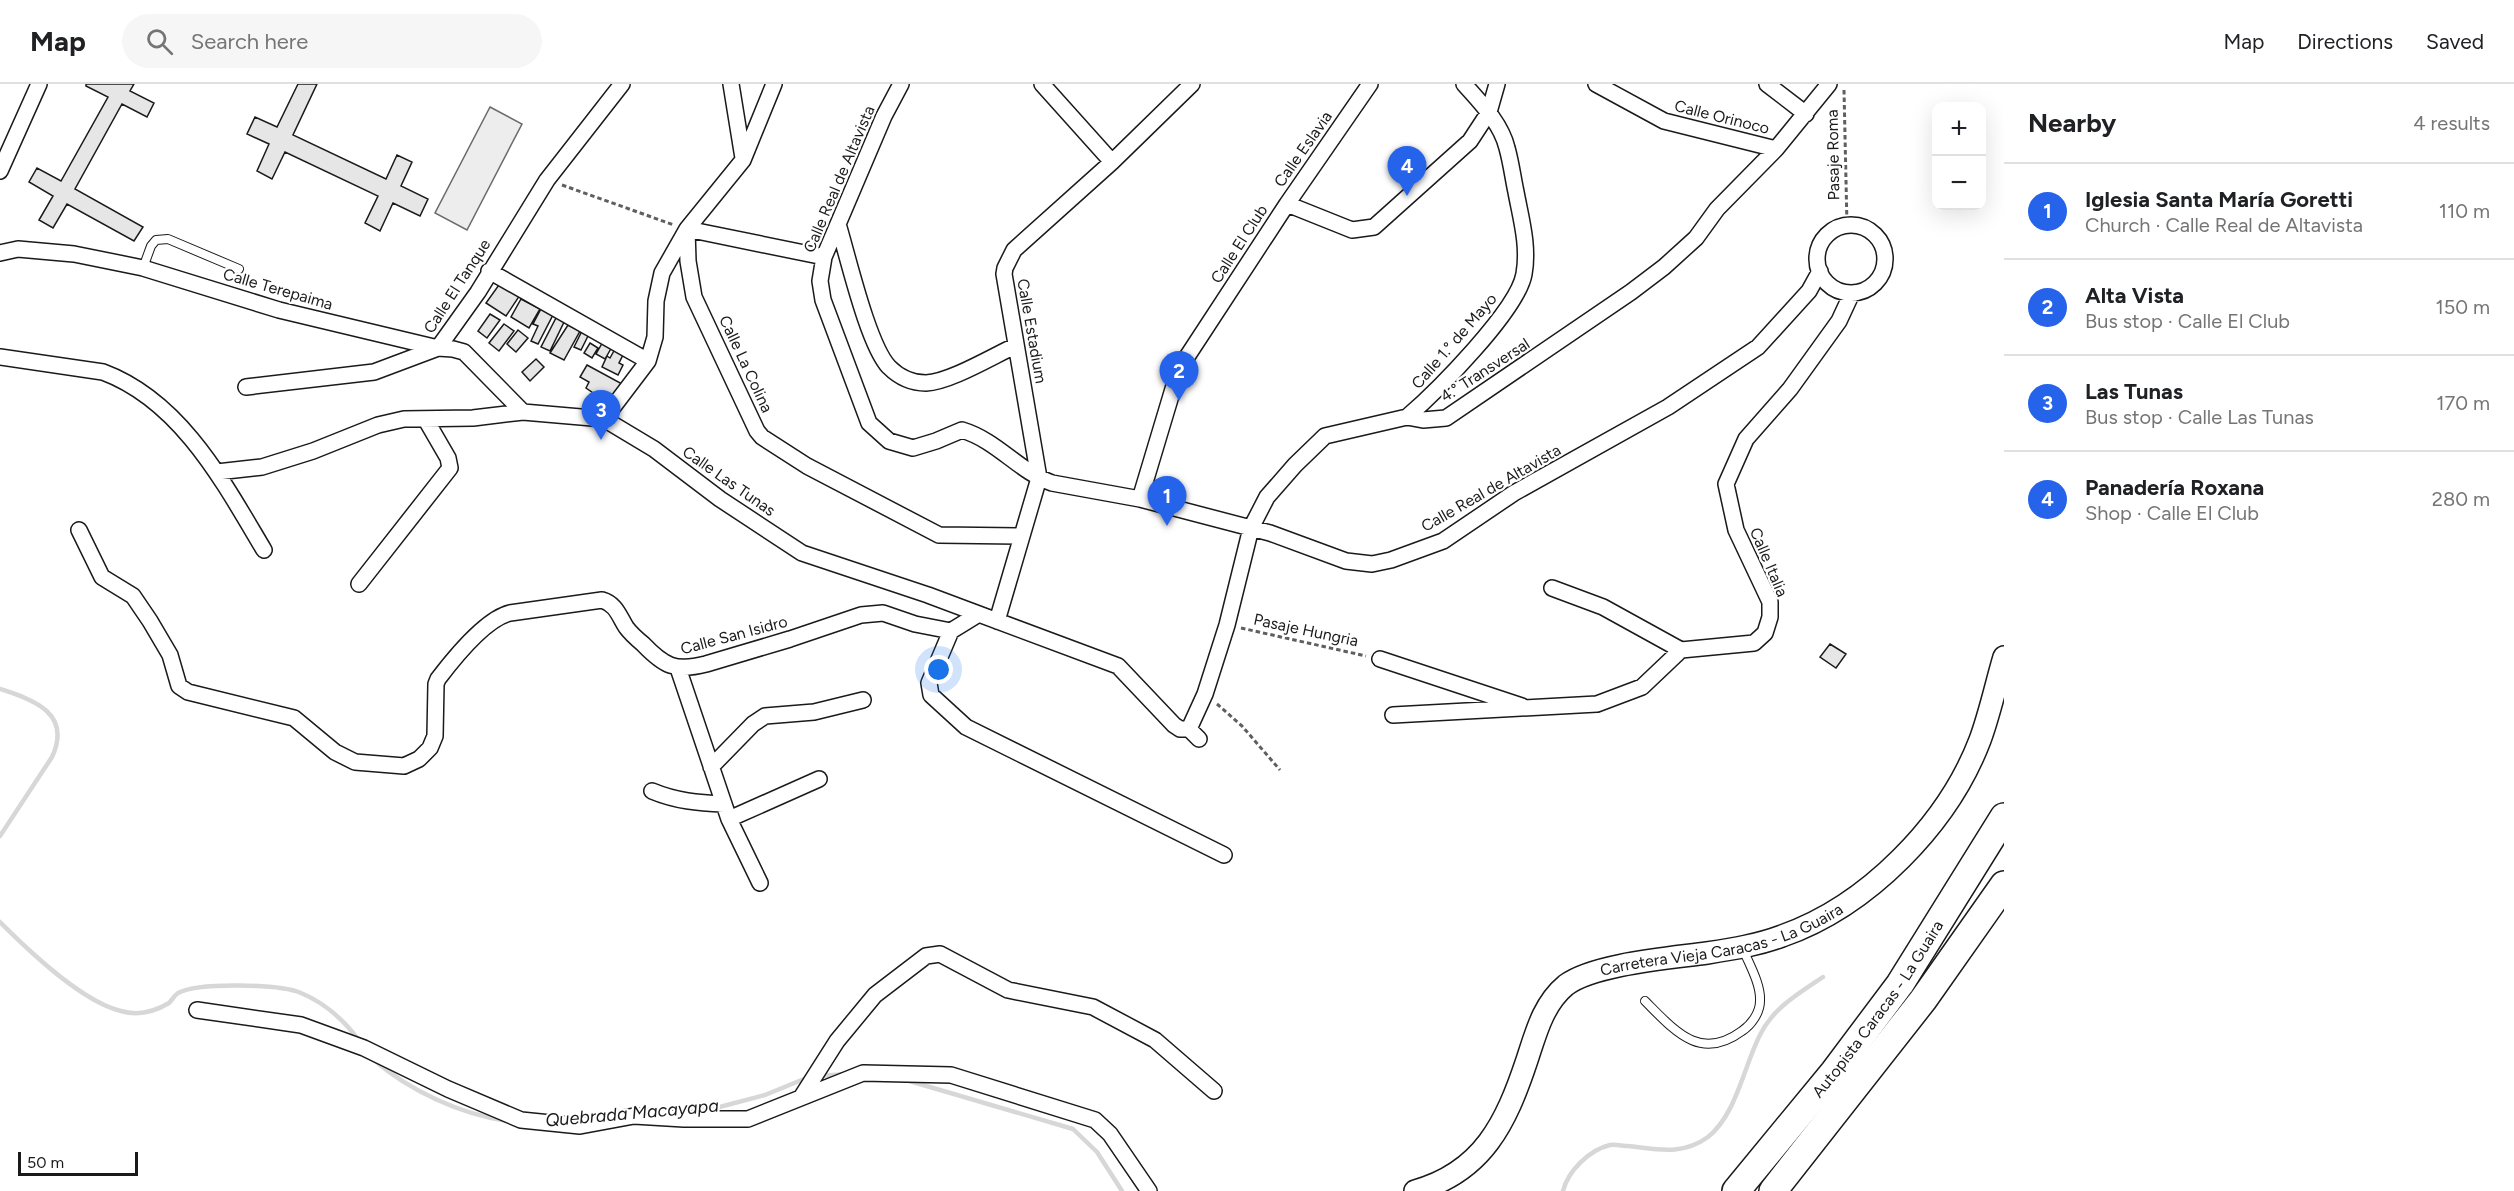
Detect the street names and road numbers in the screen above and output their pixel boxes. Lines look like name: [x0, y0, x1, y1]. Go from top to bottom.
street label: Calle Orinoco: [1673, 96, 1771, 138]
street label: Calle Real de Altavista: [799, 103, 879, 255]
street label: Calle Eslavia: [1270, 107, 1336, 191]
street label: Pasaje Roma: [1823, 109, 1843, 201]
street label: Calle El Club: [1207, 201, 1271, 287]
street label: Calle El Tanque: [420, 235, 495, 337]
street label: Calle Terepaima: [221, 264, 335, 314]
street label: Calle Estadium: [1013, 277, 1051, 385]
street label: Calle 1.° de Mayo: [1407, 289, 1501, 393]
street label: Calle La Colina: [715, 312, 777, 416]
street label: 4.° Transversal: [1437, 334, 1533, 406]
street label: Calle Real de Altavista: [1418, 440, 1564, 536]
street label: Calle Las Tunas: [679, 442, 779, 520]
street label: Calle Italia: [1746, 525, 1792, 599]
street label: Pasaje Hungria: [1252, 610, 1360, 650]
street label: Calle San Isidro: [678, 612, 790, 658]
street label: Carretera Vieja Caracas - La Guaira: [1598, 899, 1846, 979]
street label: Autopista Caracas - La Guaira: [1808, 917, 1947, 1101]

